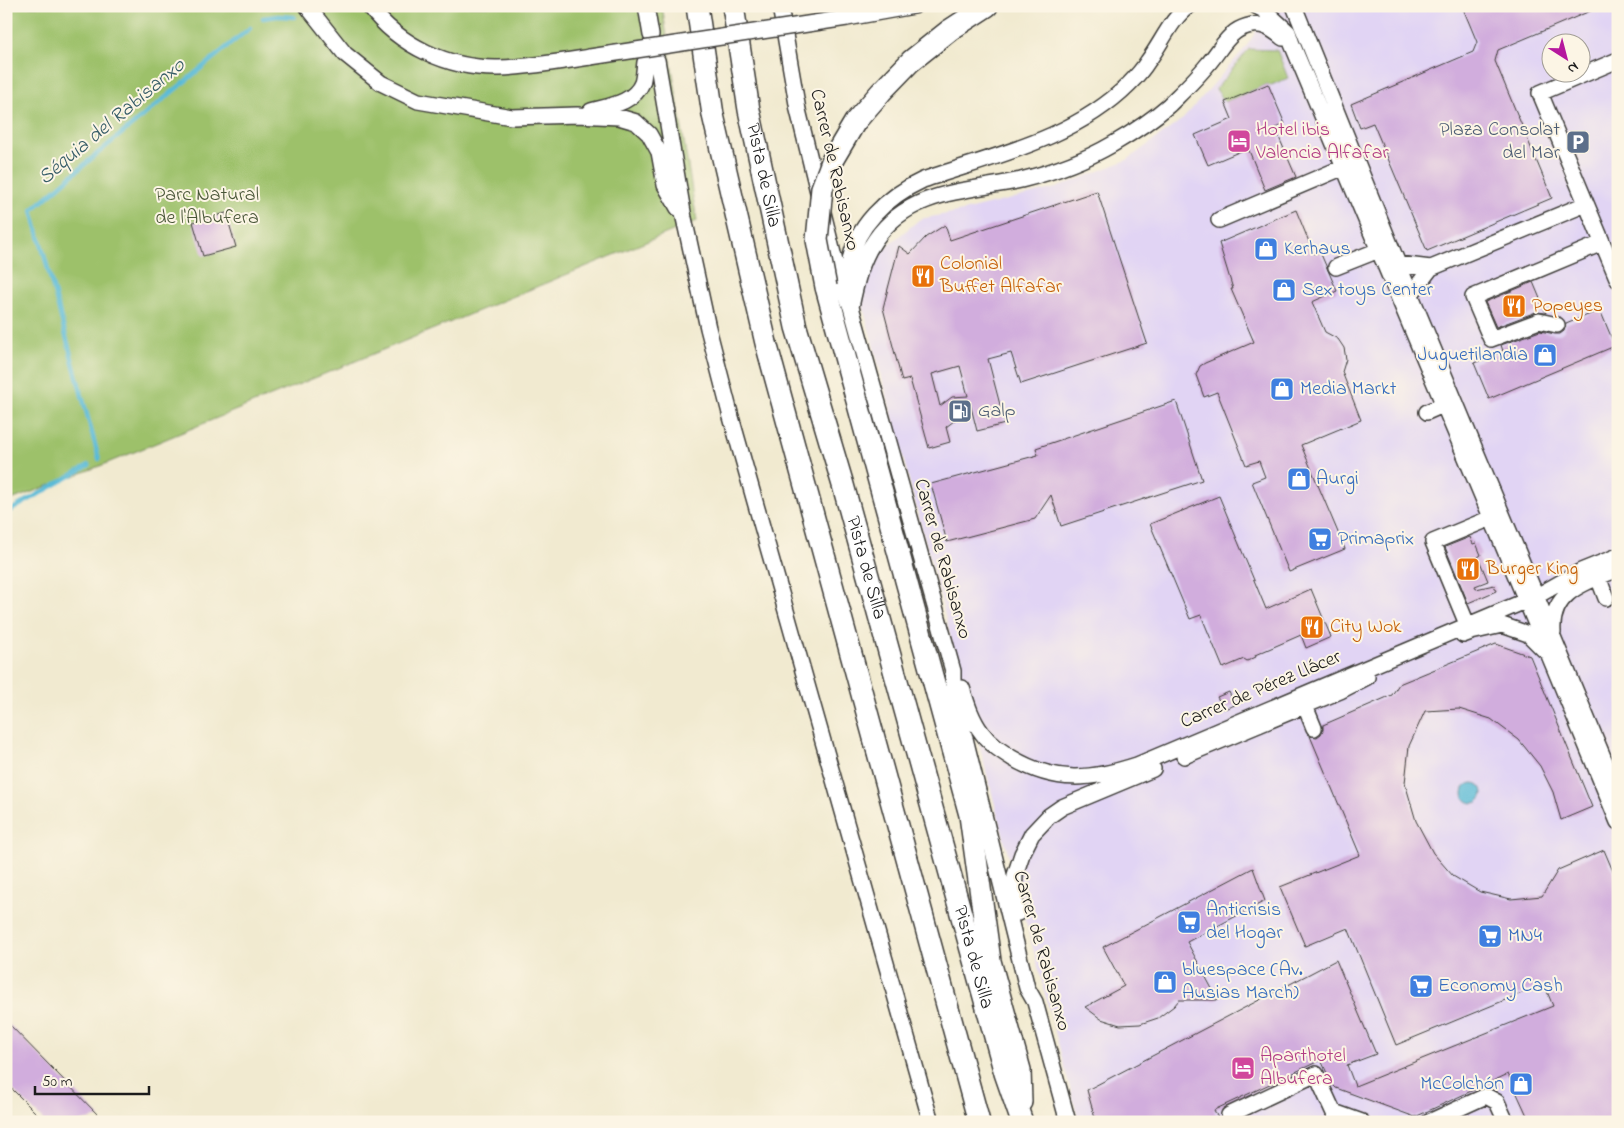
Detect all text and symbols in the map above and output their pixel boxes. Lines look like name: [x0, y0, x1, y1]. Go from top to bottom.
north arrow: [1542, 32, 1592, 82]
water label: Séquia del Rabisanxo: [32, 51, 193, 193]
text: N: [1563, 56, 1583, 79]
street label: Carrer de Rabisanxo: [801, 86, 867, 254]
place label: Hotel ibis Valencia Alfafar: [1255, 116, 1389, 168]
place label: Plaza Consolat del Mar: [1439, 116, 1561, 168]
street label: Pista de Silla: [738, 120, 789, 230]
hotel icon: Hotel ibis Valencia Alfafar: [1226, 128, 1252, 154]
parking icon: Plaza Consolat del Mar: [1565, 129, 1591, 155]
park label: Parc Natural de l'Albufera: [155, 181, 259, 233]
place label: Kerhaus: [1284, 235, 1351, 264]
shop icon: Kerhaus: [1253, 236, 1279, 262]
place label: Colonial Buffet Alfafar: [939, 250, 1063, 302]
restaurant icon: Colonial Buffet Alfafar: [910, 263, 936, 289]
place label: Sex toys Center: [1302, 276, 1434, 305]
shop icon: Sex toys Center: [1271, 277, 1297, 303]
place label: Popeyes: [1532, 292, 1603, 321]
restaurant icon: Popeyes: [1501, 293, 1527, 319]
place label: Juguetilandia: [1418, 341, 1528, 371]
shop icon: Juguetilandia: [1532, 342, 1558, 368]
place label: Media Markt: [1300, 375, 1397, 404]
shop icon: Media Markt: [1269, 376, 1295, 402]
place label: Galp: [978, 397, 1016, 426]
fuel station icon: Galp: [947, 398, 973, 424]
place label: Aurgi: [1316, 465, 1359, 495]
shop icon: Aurgi: [1286, 466, 1312, 492]
street label: Carrer de Rabisanxo: [905, 476, 979, 642]
street label: Pista de Silla: [838, 513, 894, 623]
place label: Primaprix: [1338, 525, 1414, 554]
supermarket icon: Primaprix: [1307, 526, 1333, 552]
place label: Burger King: [1485, 555, 1578, 585]
restaurant icon: Burger King: [1455, 556, 1481, 582]
place label: City Wok: [1330, 613, 1402, 642]
restaurant icon: City Wok: [1299, 614, 1325, 640]
street label: Carrer de Pérez Llácer: [1176, 643, 1347, 737]
street label: Carrer de Rabisanxo: [1004, 868, 1078, 1034]
place label: Anticrisis del Hogar: [1206, 896, 1283, 949]
street label: Pista de Silla: [945, 902, 1001, 1012]
supermarket icon: Anticrisis del Hogar: [1176, 909, 1202, 935]
place label: MN4: [1508, 922, 1542, 951]
supermarket icon: MN4: [1477, 923, 1503, 949]
place label: bluespace (Av. Ausias March): [1182, 956, 1303, 1008]
shop icon: bluespace (Av. Ausias March): [1152, 969, 1178, 995]
place label: Economy Cash: [1438, 972, 1563, 1001]
supermarket icon: Economy Cash: [1408, 973, 1434, 999]
place label: Aparthotel Albufera: [1260, 1042, 1346, 1094]
hotel icon: Aparthotel Albufera: [1230, 1055, 1256, 1081]
scale bar: [35, 1063, 149, 1095]
place label: McColchón: [1420, 1070, 1504, 1099]
text: 50 m: [42, 1071, 73, 1093]
shop icon: McColchón: [1508, 1071, 1534, 1097]

